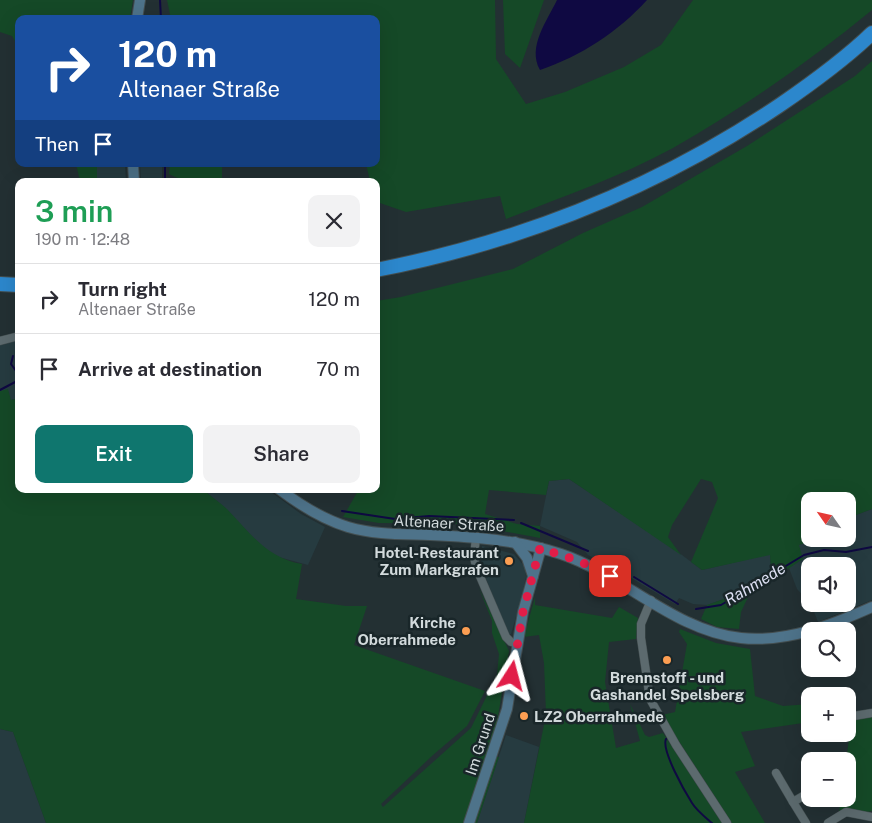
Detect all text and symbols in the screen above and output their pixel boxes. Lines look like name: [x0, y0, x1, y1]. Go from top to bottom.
text: 120 m: [118, 34, 217, 75]
icon: right: [35, 35, 100, 100]
text: Altenaer Straße: [118, 76, 280, 102]
icon: arrive: [89, 130, 117, 158]
text: Then: [35, 133, 79, 155]
text: 3 min: [35, 193, 113, 229]
button: close: [308, 195, 360, 247]
text: 190 m · 12:48: [35, 230, 130, 249]
text: Turn right: [78, 278, 167, 300]
icon: right: [35, 285, 63, 313]
text: 120 m: [308, 288, 360, 310]
text: Altenaer Straße: [78, 300, 196, 319]
icon: arrive: [35, 355, 63, 383]
text: Arrive at destination: [78, 358, 262, 380]
text: 70 m: [316, 358, 360, 380]
button: Exit: [35, 425, 193, 483]
button: Share: [203, 425, 360, 483]
north arrow: [801, 492, 856, 548]
map controls: [801, 492, 856, 807]
street label: Altenaer Straße: [393, 512, 505, 534]
place label: Hotel-Restaurant Zum Markgrafen: [374, 544, 499, 578]
marker: Hotel-Restaurant Zum Markgrafen: [503, 555, 515, 567]
pin: [589, 555, 631, 597]
button: sound: [801, 557, 856, 612]
water label: Rahmede: [721, 558, 789, 610]
icon: arrive: [596, 562, 624, 590]
place label: Kirche Oberrahmede: [358, 614, 456, 648]
button: search: [801, 622, 856, 677]
marker: Kirche Oberrahmede: [460, 625, 472, 637]
position arrow: [485, 649, 537, 701]
marker: Brennstoff - und Gashandel Spelsberg: [661, 654, 673, 666]
place label: Brennstoff - und Gashandel Spelsberg: [590, 669, 745, 703]
button: +: [801, 687, 856, 742]
place label: LZ2 Oberrahmede: [534, 708, 664, 725]
marker: LZ2 Oberrahmede: [518, 710, 530, 722]
street label: Im Grund: [462, 711, 498, 777]
button: −: [801, 752, 856, 807]

